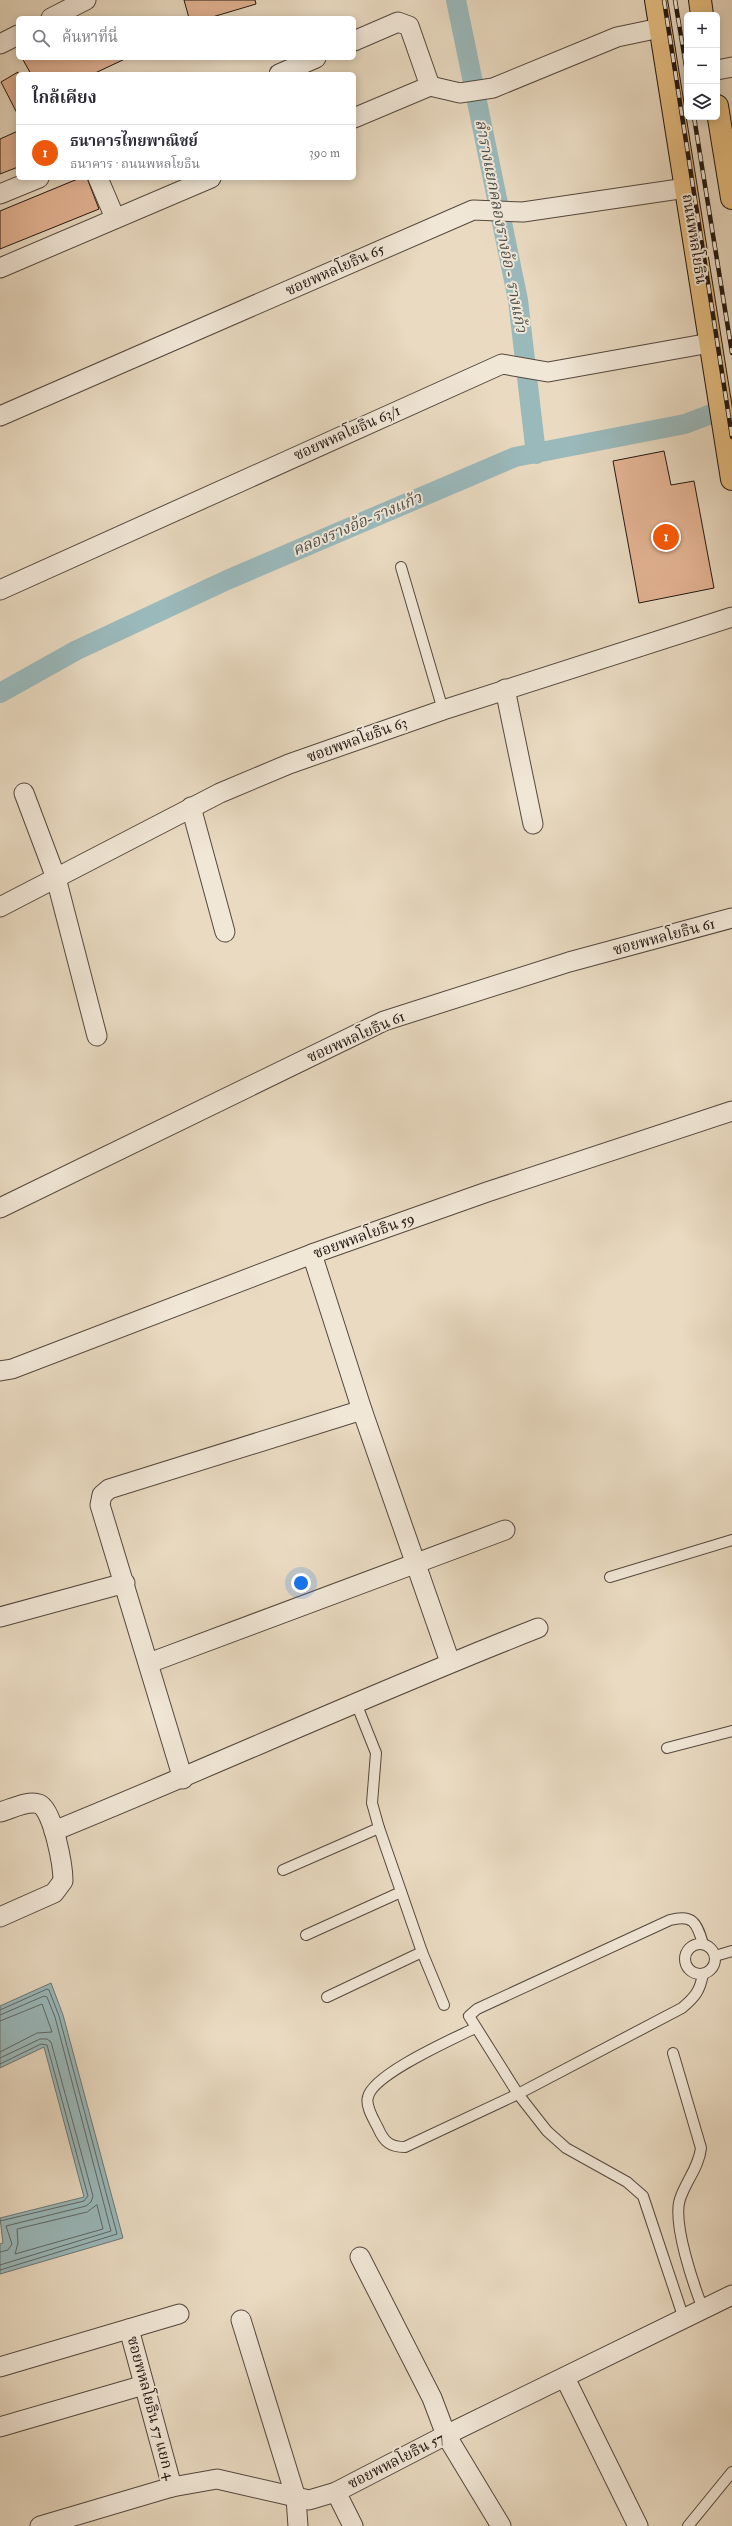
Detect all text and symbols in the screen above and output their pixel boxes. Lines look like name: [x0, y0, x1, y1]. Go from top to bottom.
map controls: [684, 12, 720, 120]
button: +: [684, 12, 720, 48]
search box: [16, 16, 356, 60]
icon: search: [30, 27, 52, 49]
text: ค้นหาที่นี่: [62, 28, 118, 47]
button: −: [684, 48, 720, 84]
button: layers: [684, 84, 720, 120]
text: ใกล้เคียง: [32, 87, 97, 108]
water label: ลำรางแยกคลองรางอ้อ - รางแก้ว: [471, 118, 532, 335]
text: ธนาคารไทยพาณิชย์: [70, 132, 198, 151]
text: 1: [43, 145, 47, 161]
text: 390 m: [309, 145, 340, 161]
text: ธนาคาร · ถนนพหลโยธิน: [70, 156, 200, 172]
street label: ถนนพหลโยธิน: [677, 192, 713, 286]
street label: ซอยพหลโยธิน 65: [282, 238, 388, 300]
street label: ซอยพหลโยธิน 63/1: [290, 399, 403, 465]
water label: คลองรางอ้อ-รางแก้ว: [289, 487, 425, 560]
pin: 1: [653, 522, 679, 552]
street label: ซอยพหลโยธิน 63: [303, 711, 410, 767]
street label: ซอยพหลโยธิน 61: [610, 912, 717, 960]
street label: ซอยพหลโยธิน 61: [303, 1005, 408, 1067]
street label: ซอยพหลโยธิน 59: [310, 1207, 417, 1263]
your location: [291, 1573, 311, 1593]
street label: ซอยพหลโยธิน 57 แยก 4: [123, 2334, 181, 2483]
street label: ซอยพหลโยธิน 57: [344, 2427, 448, 2493]

